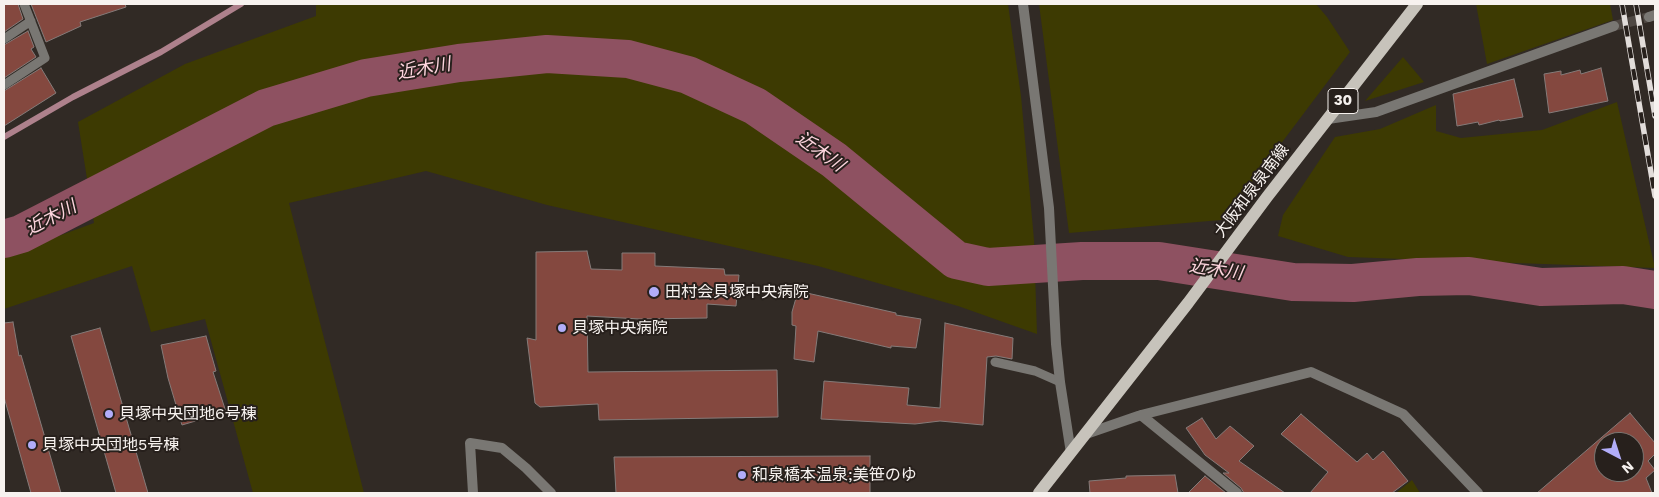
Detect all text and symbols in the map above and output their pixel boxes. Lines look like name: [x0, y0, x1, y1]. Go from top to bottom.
water label: 近木川: [396, 54, 452, 84]
road number: 30: [1328, 88, 1358, 114]
water label: 近木川: [792, 127, 848, 177]
street label: 大阪和泉泉南線: [1211, 140, 1293, 242]
water label: 近木川: [22, 196, 80, 240]
water label: 近木川: [1188, 255, 1244, 285]
place label: 田村会貝塚中央病院: [665, 282, 809, 302]
marker: 田村会貝塚中央病院: [647, 285, 661, 299]
place label: 貝塚中央病院: [572, 318, 668, 338]
marker: 貝塚中央病院: [556, 322, 568, 334]
place label: 貝塚中央団地6号棟: [119, 404, 257, 424]
marker: 貝塚中央団地6号棟: [103, 408, 115, 420]
north arrow: [1594, 432, 1644, 482]
place label: 貝塚中央団地5号棟: [42, 435, 179, 455]
marker: 貝塚中央団地5号棟: [26, 439, 38, 451]
text: N: [1619, 458, 1637, 477]
place label: 和泉橋本温泉;美笹のゆ: [752, 465, 917, 485]
marker: 和泉橋本温泉;美笹のゆ: [736, 469, 748, 481]

